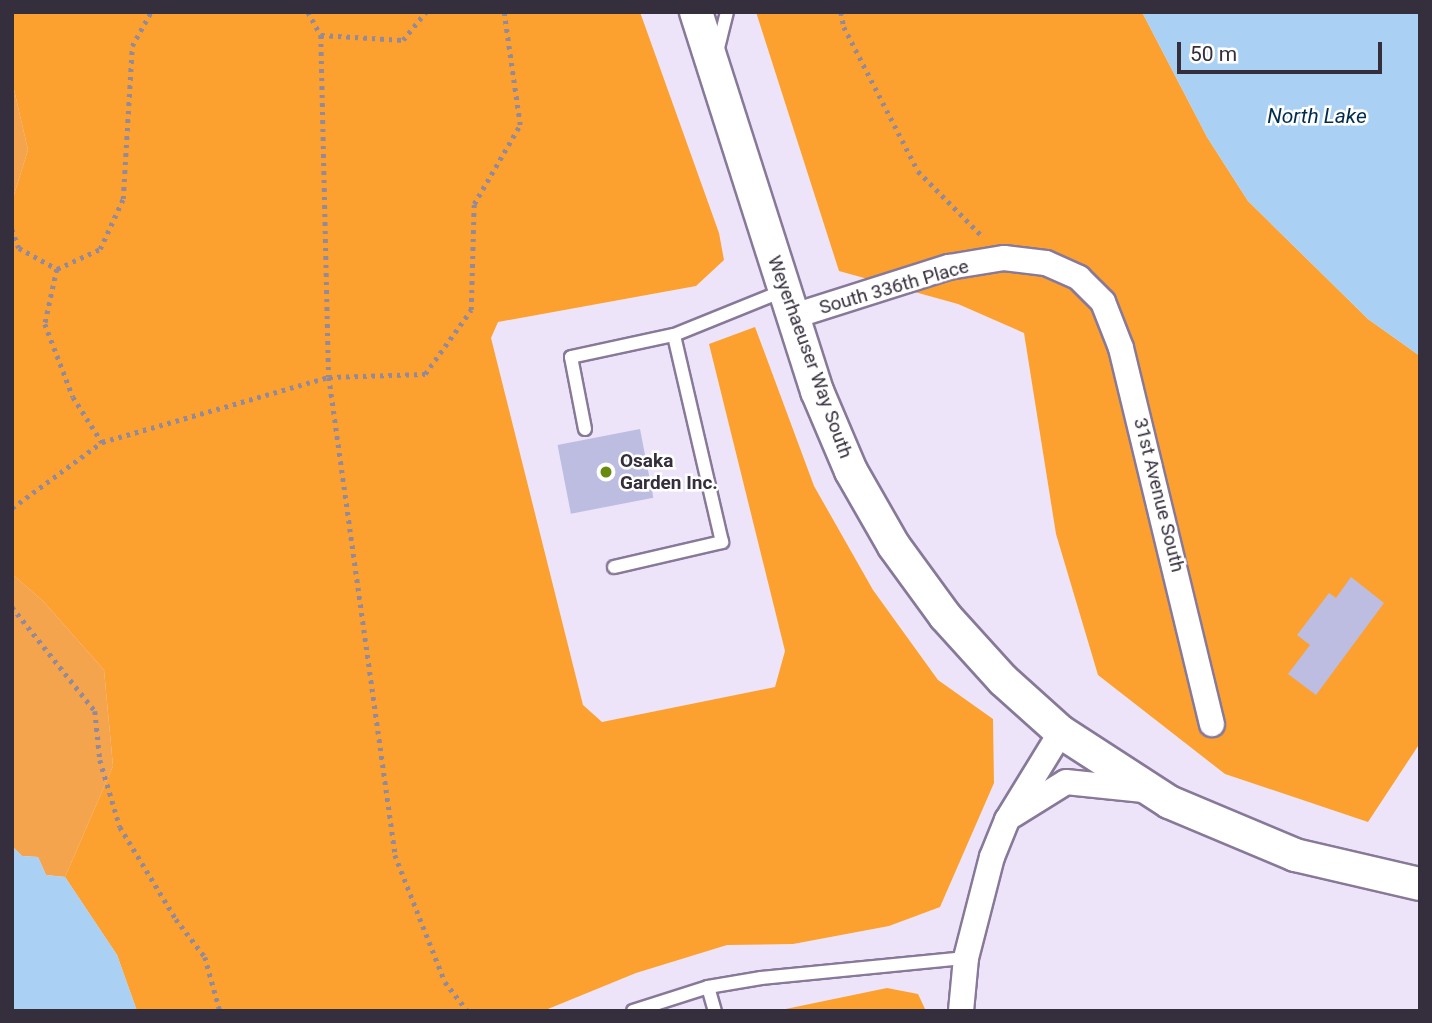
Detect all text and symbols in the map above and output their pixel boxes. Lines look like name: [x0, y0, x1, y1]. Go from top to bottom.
scale bar: [1180, 28, 1385, 72]
text: 50 m: [1190, 42, 1237, 66]
water label: North Lake: [1267, 103, 1367, 129]
street label: Weyerhaeuser Way South: [763, 253, 857, 461]
street label: South 336th Place: [817, 255, 971, 319]
street label: 31st Avenue South: [1129, 415, 1189, 575]
place label: Osaka Garden Inc.: [620, 450, 718, 494]
marker: Osaka Garden Inc.: [598, 464, 614, 480]

